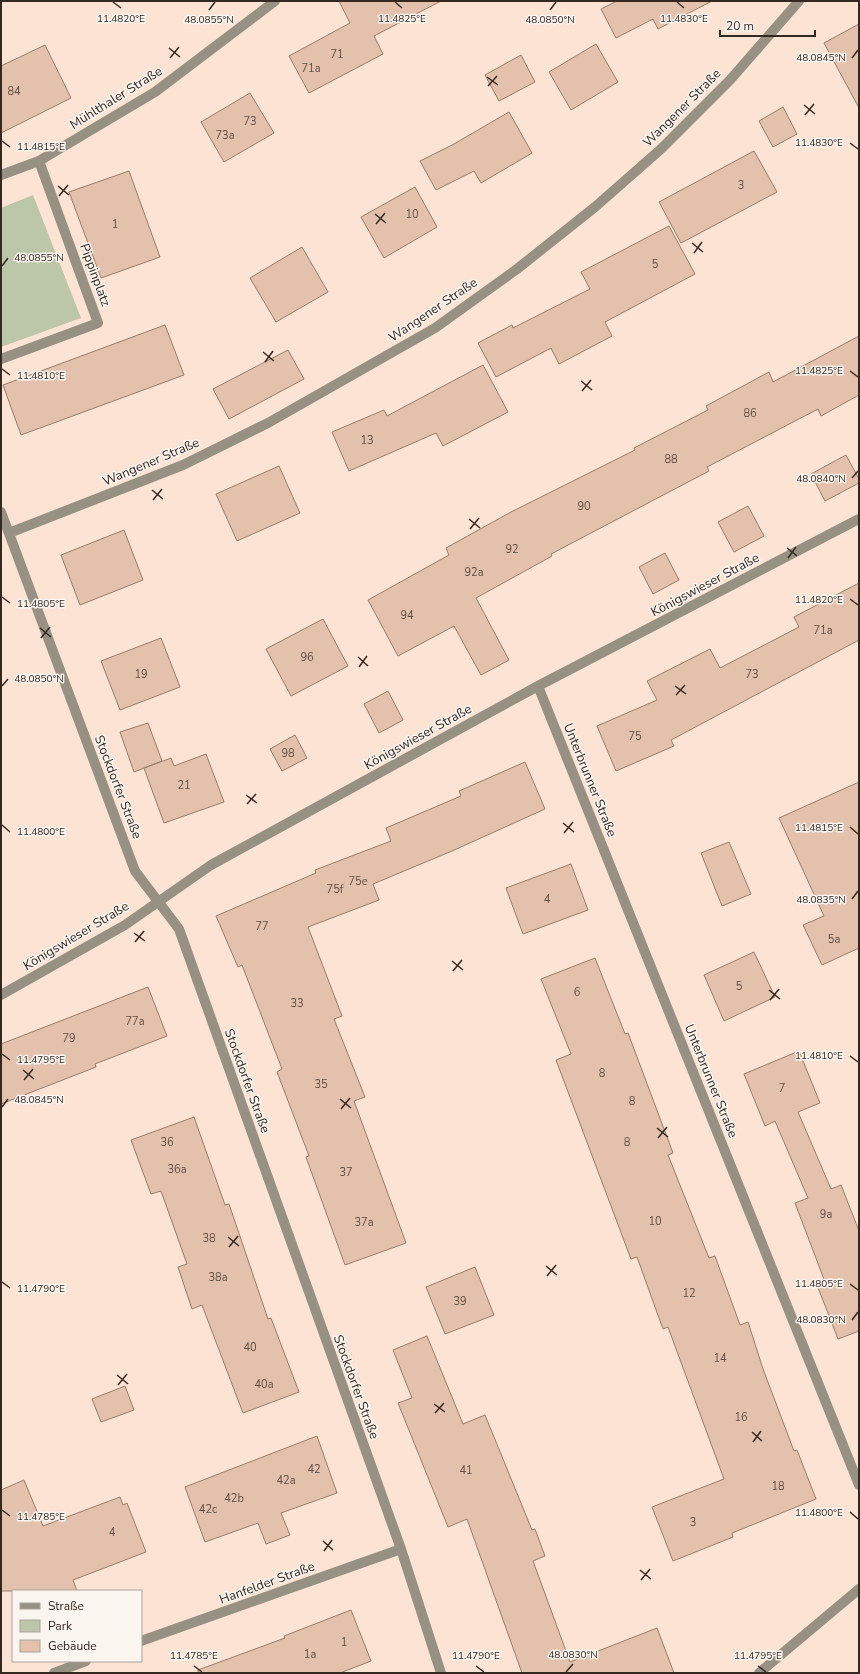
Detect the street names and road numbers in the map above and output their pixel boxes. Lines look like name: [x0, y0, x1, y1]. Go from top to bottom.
street label: Mühlthaler Straße: [66, 62, 166, 134]
street label: Wangener Straße: [639, 65, 725, 151]
street label: Pippinplatz: [75, 241, 115, 309]
street label: Wangener Straße: [385, 274, 481, 346]
street label: Wangener Straße: [100, 433, 202, 491]
street label: Königswieser Straße: [648, 549, 762, 621]
street label: Königswieser Straße: [361, 700, 475, 774]
street label: Unterbrunner Straße: [559, 721, 621, 840]
street label: Stockdorfer Straße: [90, 733, 146, 842]
street label: Königswieser Straße: [20, 897, 132, 975]
street label: Unterbrunner Straße: [680, 1022, 742, 1141]
street label: Stockdorfer Straße: [220, 1026, 274, 1136]
street label: Stockdorfer Straße: [329, 1332, 383, 1442]
street label: Hanfelder Straße: [217, 1557, 317, 1609]

